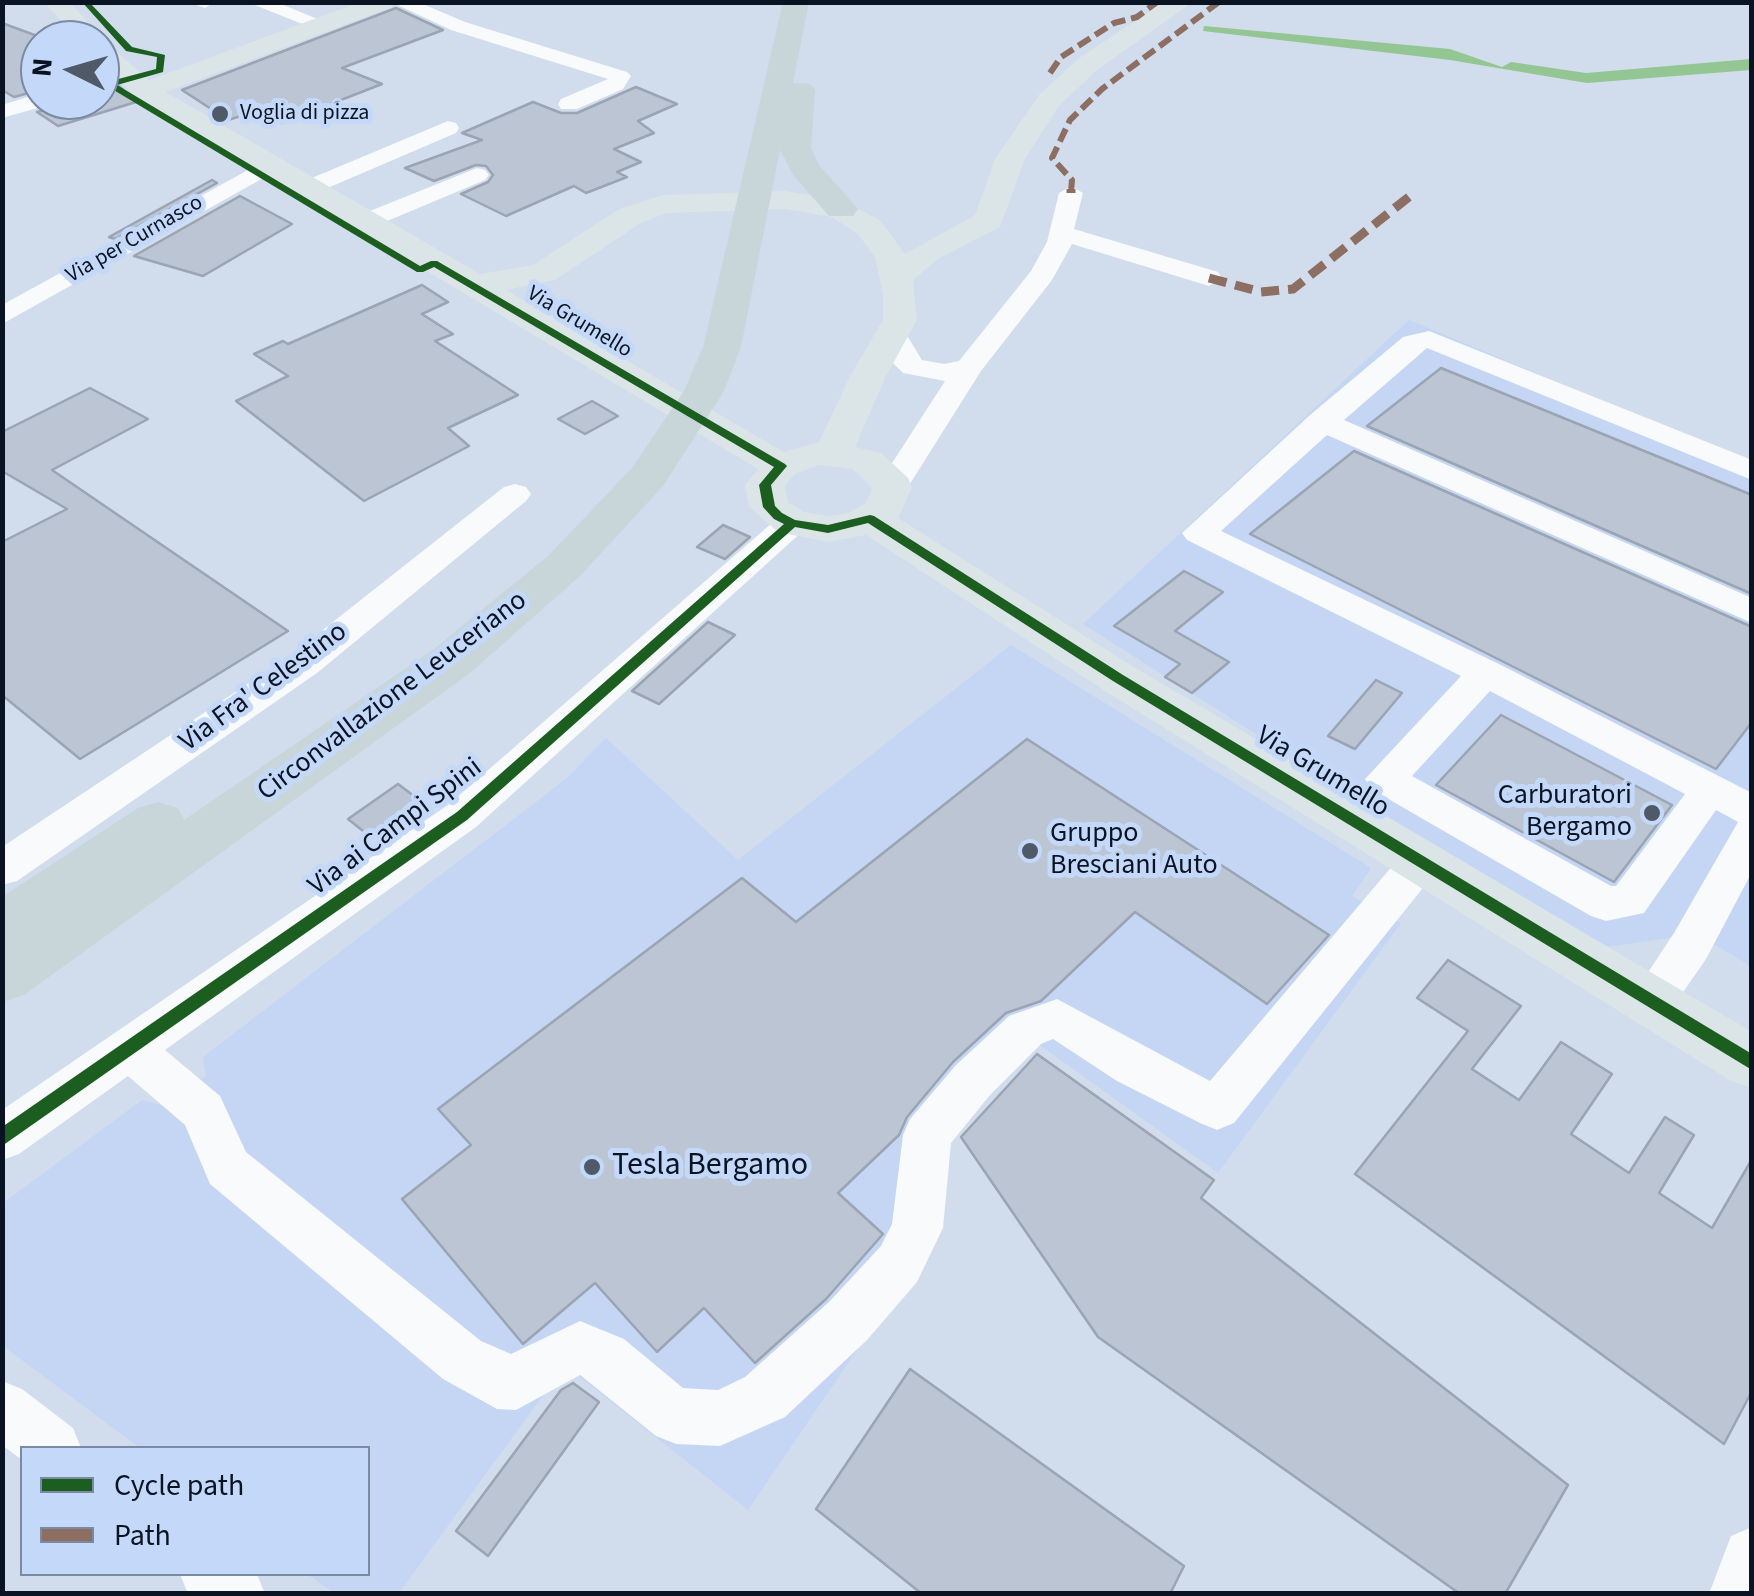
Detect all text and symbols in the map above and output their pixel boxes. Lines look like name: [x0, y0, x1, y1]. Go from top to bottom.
north arrow: [20, 20, 120, 120]
text: N: [21, 57, 63, 79]
place label: Voglia di pizza: [240, 101, 369, 127]
marker: Voglia di pizza: [209, 103, 231, 125]
street label: Via per Curnasco: [62, 190, 208, 290]
street label: Via Grumello: [522, 281, 636, 365]
street label: Circonvallazione Leuceriano: [252, 585, 534, 809]
street label: Via Fra' Celestino: [174, 616, 354, 760]
street label: Via Grumello: [1249, 720, 1395, 826]
street label: Via ai Campi Spini: [303, 752, 489, 904]
place label: Carburatori Bergamo: [1498, 780, 1632, 846]
marker: Carburatori Bergamo: [1641, 802, 1663, 824]
place label: Gruppo Bresciani Auto: [1050, 818, 1218, 884]
marker: Gruppo Bresciani Auto: [1019, 840, 1041, 862]
place label: Tesla Bergamo: [612, 1148, 808, 1186]
marker: Tesla Bergamo: [581, 1156, 603, 1178]
legend: [20, 1446, 370, 1576]
text: Cycle path: [114, 1464, 244, 1507]
text: Path: [114, 1514, 171, 1557]

